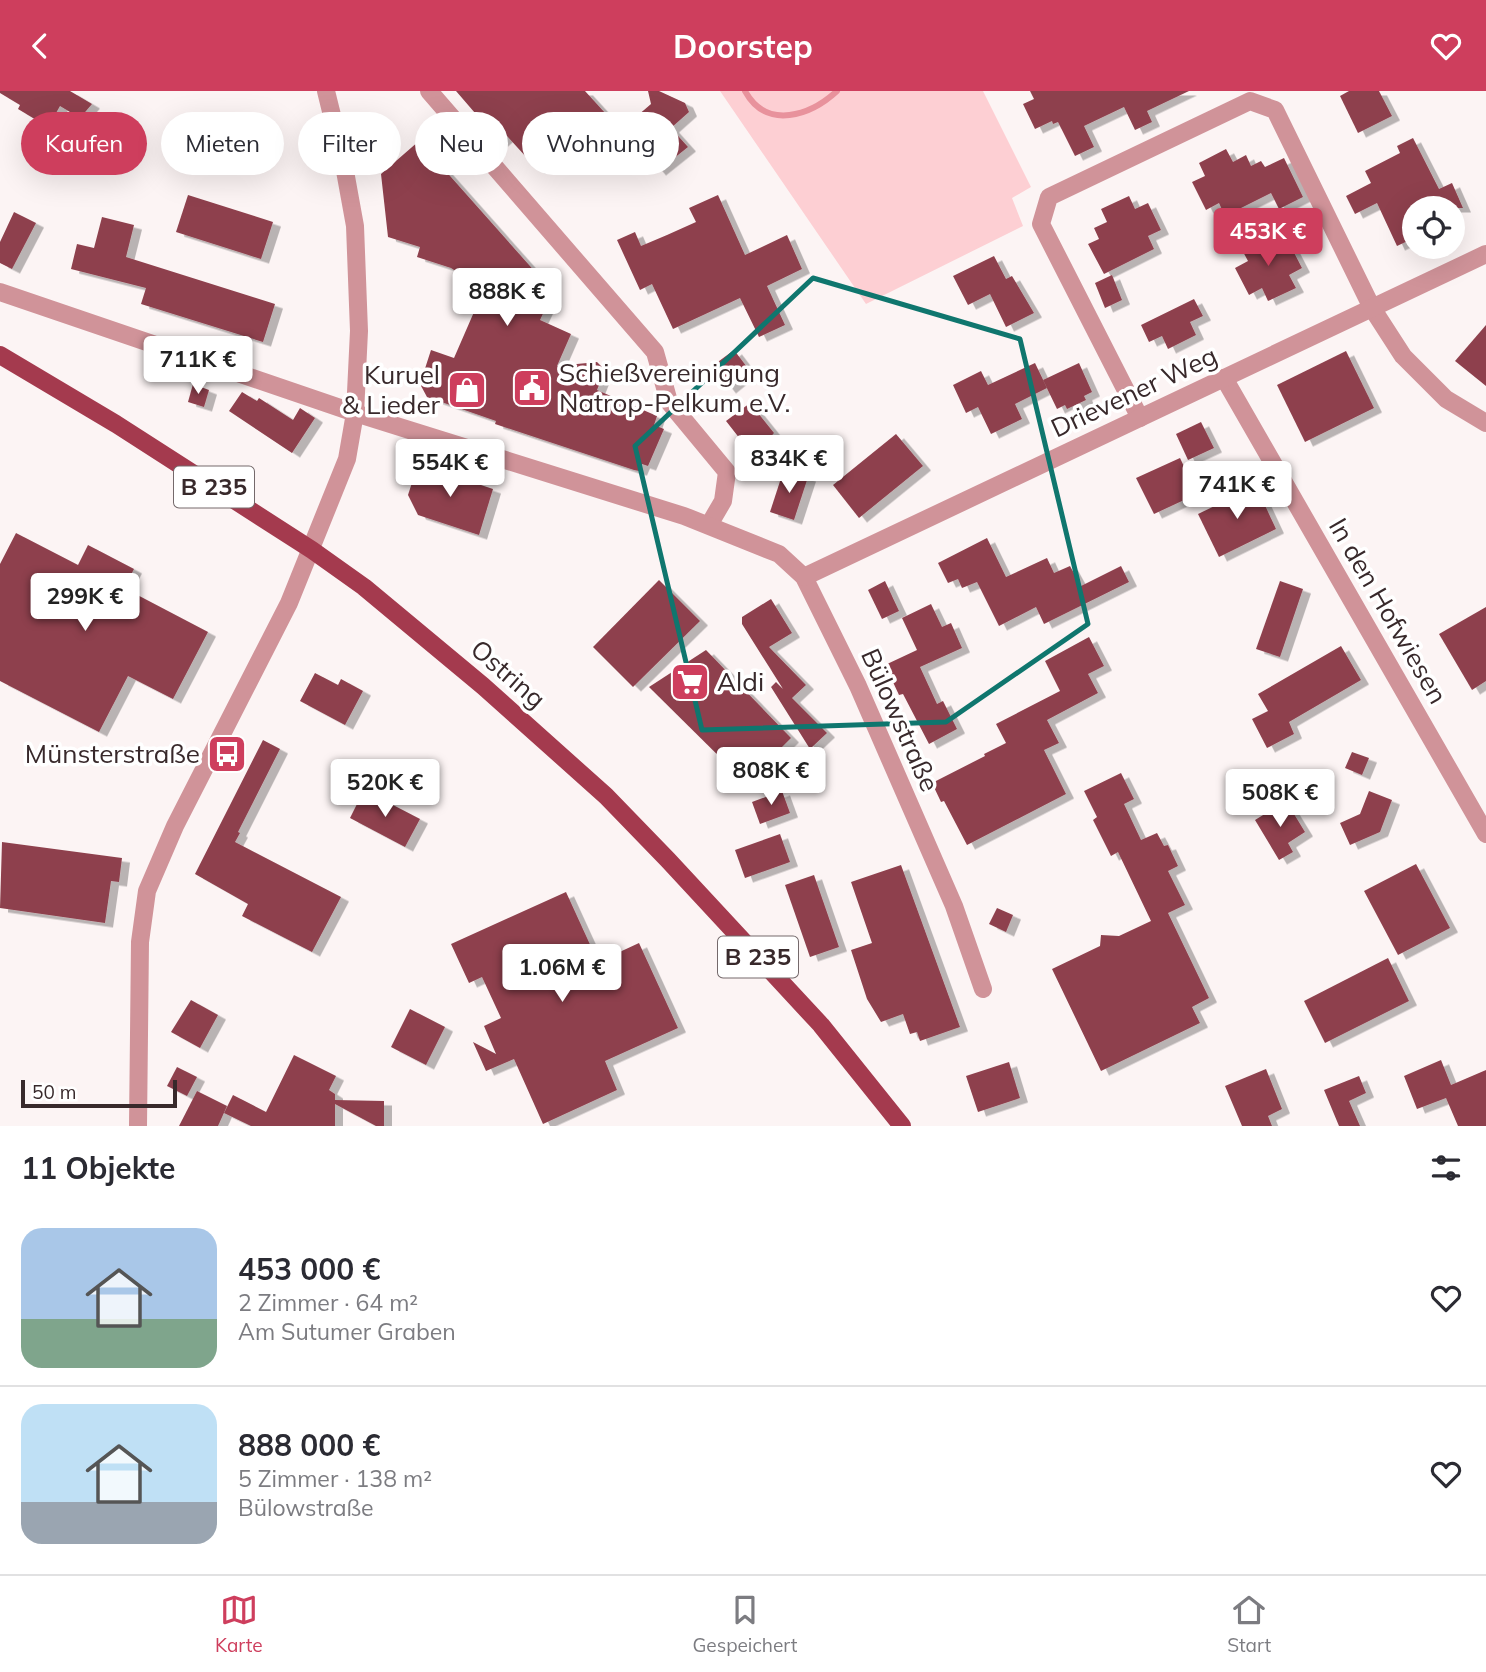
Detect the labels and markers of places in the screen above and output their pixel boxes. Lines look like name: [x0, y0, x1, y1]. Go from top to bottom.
pin: 453K €: [1211, 209, 1325, 268]
pin: 888K €: [450, 268, 564, 328]
pin: 711K €: [141, 337, 255, 396]
place label: Schießvereinigung Natrop-Pelkum e.V.: [559, 356, 790, 419]
place label: Kuruel & Lieder: [342, 358, 441, 421]
public building icon: Schießvereinigung Natrop-Pelkum e.V.: [511, 367, 553, 409]
shop icon: Kuruel & Lieder: [446, 369, 488, 411]
pin: 834K €: [732, 435, 846, 495]
pin: 554K €: [393, 439, 507, 499]
pin: 741K €: [1180, 461, 1294, 521]
pin: 299K €: [28, 573, 142, 633]
supermarket icon: Aldi: [669, 661, 711, 703]
place label: Aldi: [717, 665, 764, 698]
bus stop icon: Münsterstraße: [206, 733, 248, 775]
place label: Münsterstraße: [25, 737, 200, 770]
pin: 808K €: [714, 747, 828, 807]
pin: 520K €: [328, 759, 442, 819]
pin: 508K €: [1223, 769, 1337, 829]
pin: 1.06M €: [497, 944, 627, 1004]

